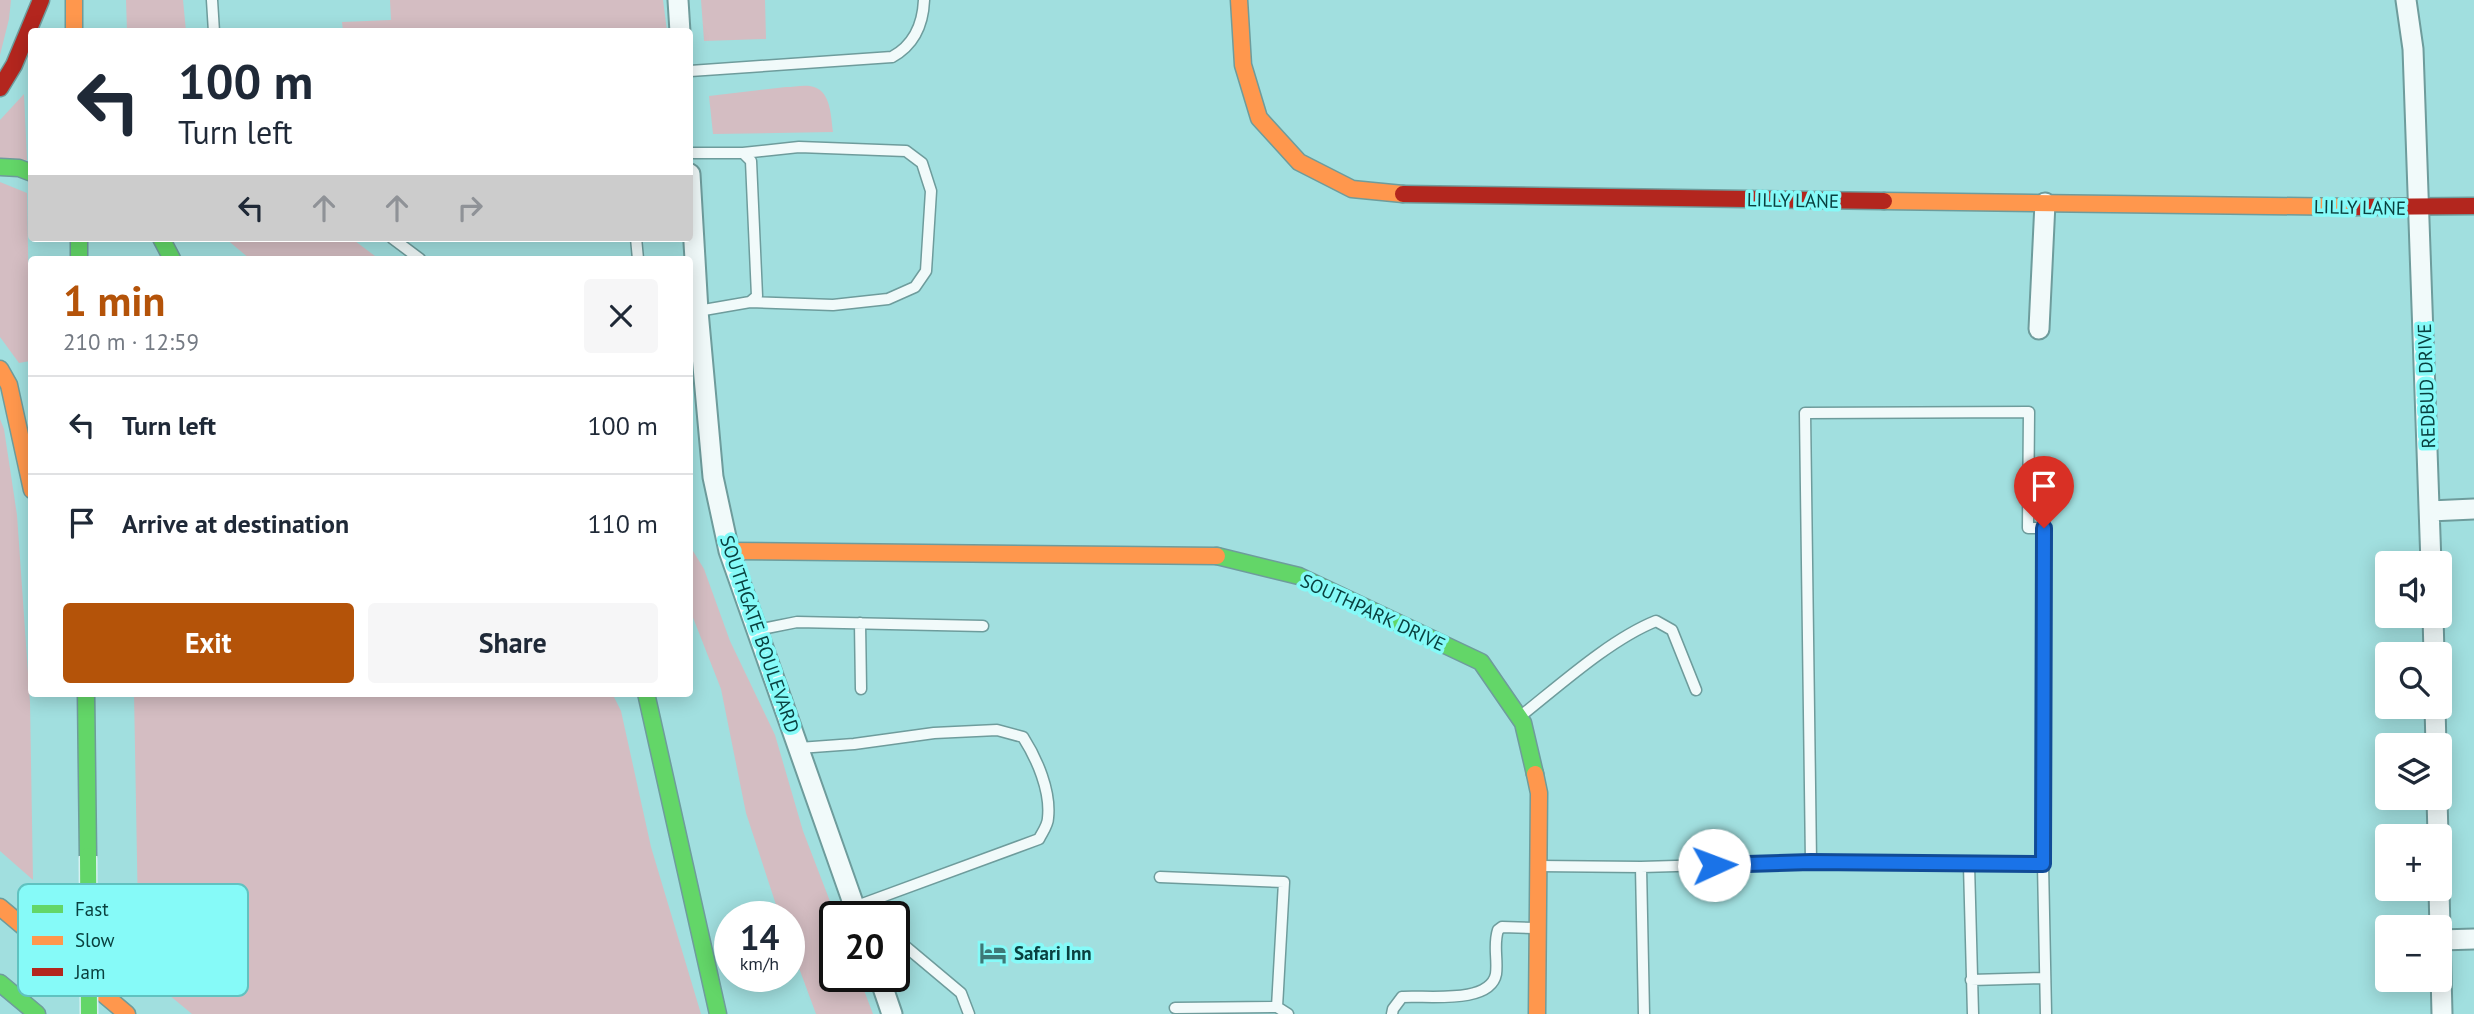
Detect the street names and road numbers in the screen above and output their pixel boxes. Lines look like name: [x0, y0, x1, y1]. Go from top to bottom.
street label: LILLY LANE: [1747, 187, 1839, 213]
street label: LILLY LANE: [2314, 194, 2406, 220]
street label: REDBUD DRIVE: [2412, 323, 2440, 449]
street label: SOUTHGATE BOULEVARD: [715, 532, 805, 736]
street label: SOUTHPARK DRIVE: [1297, 568, 1449, 656]

